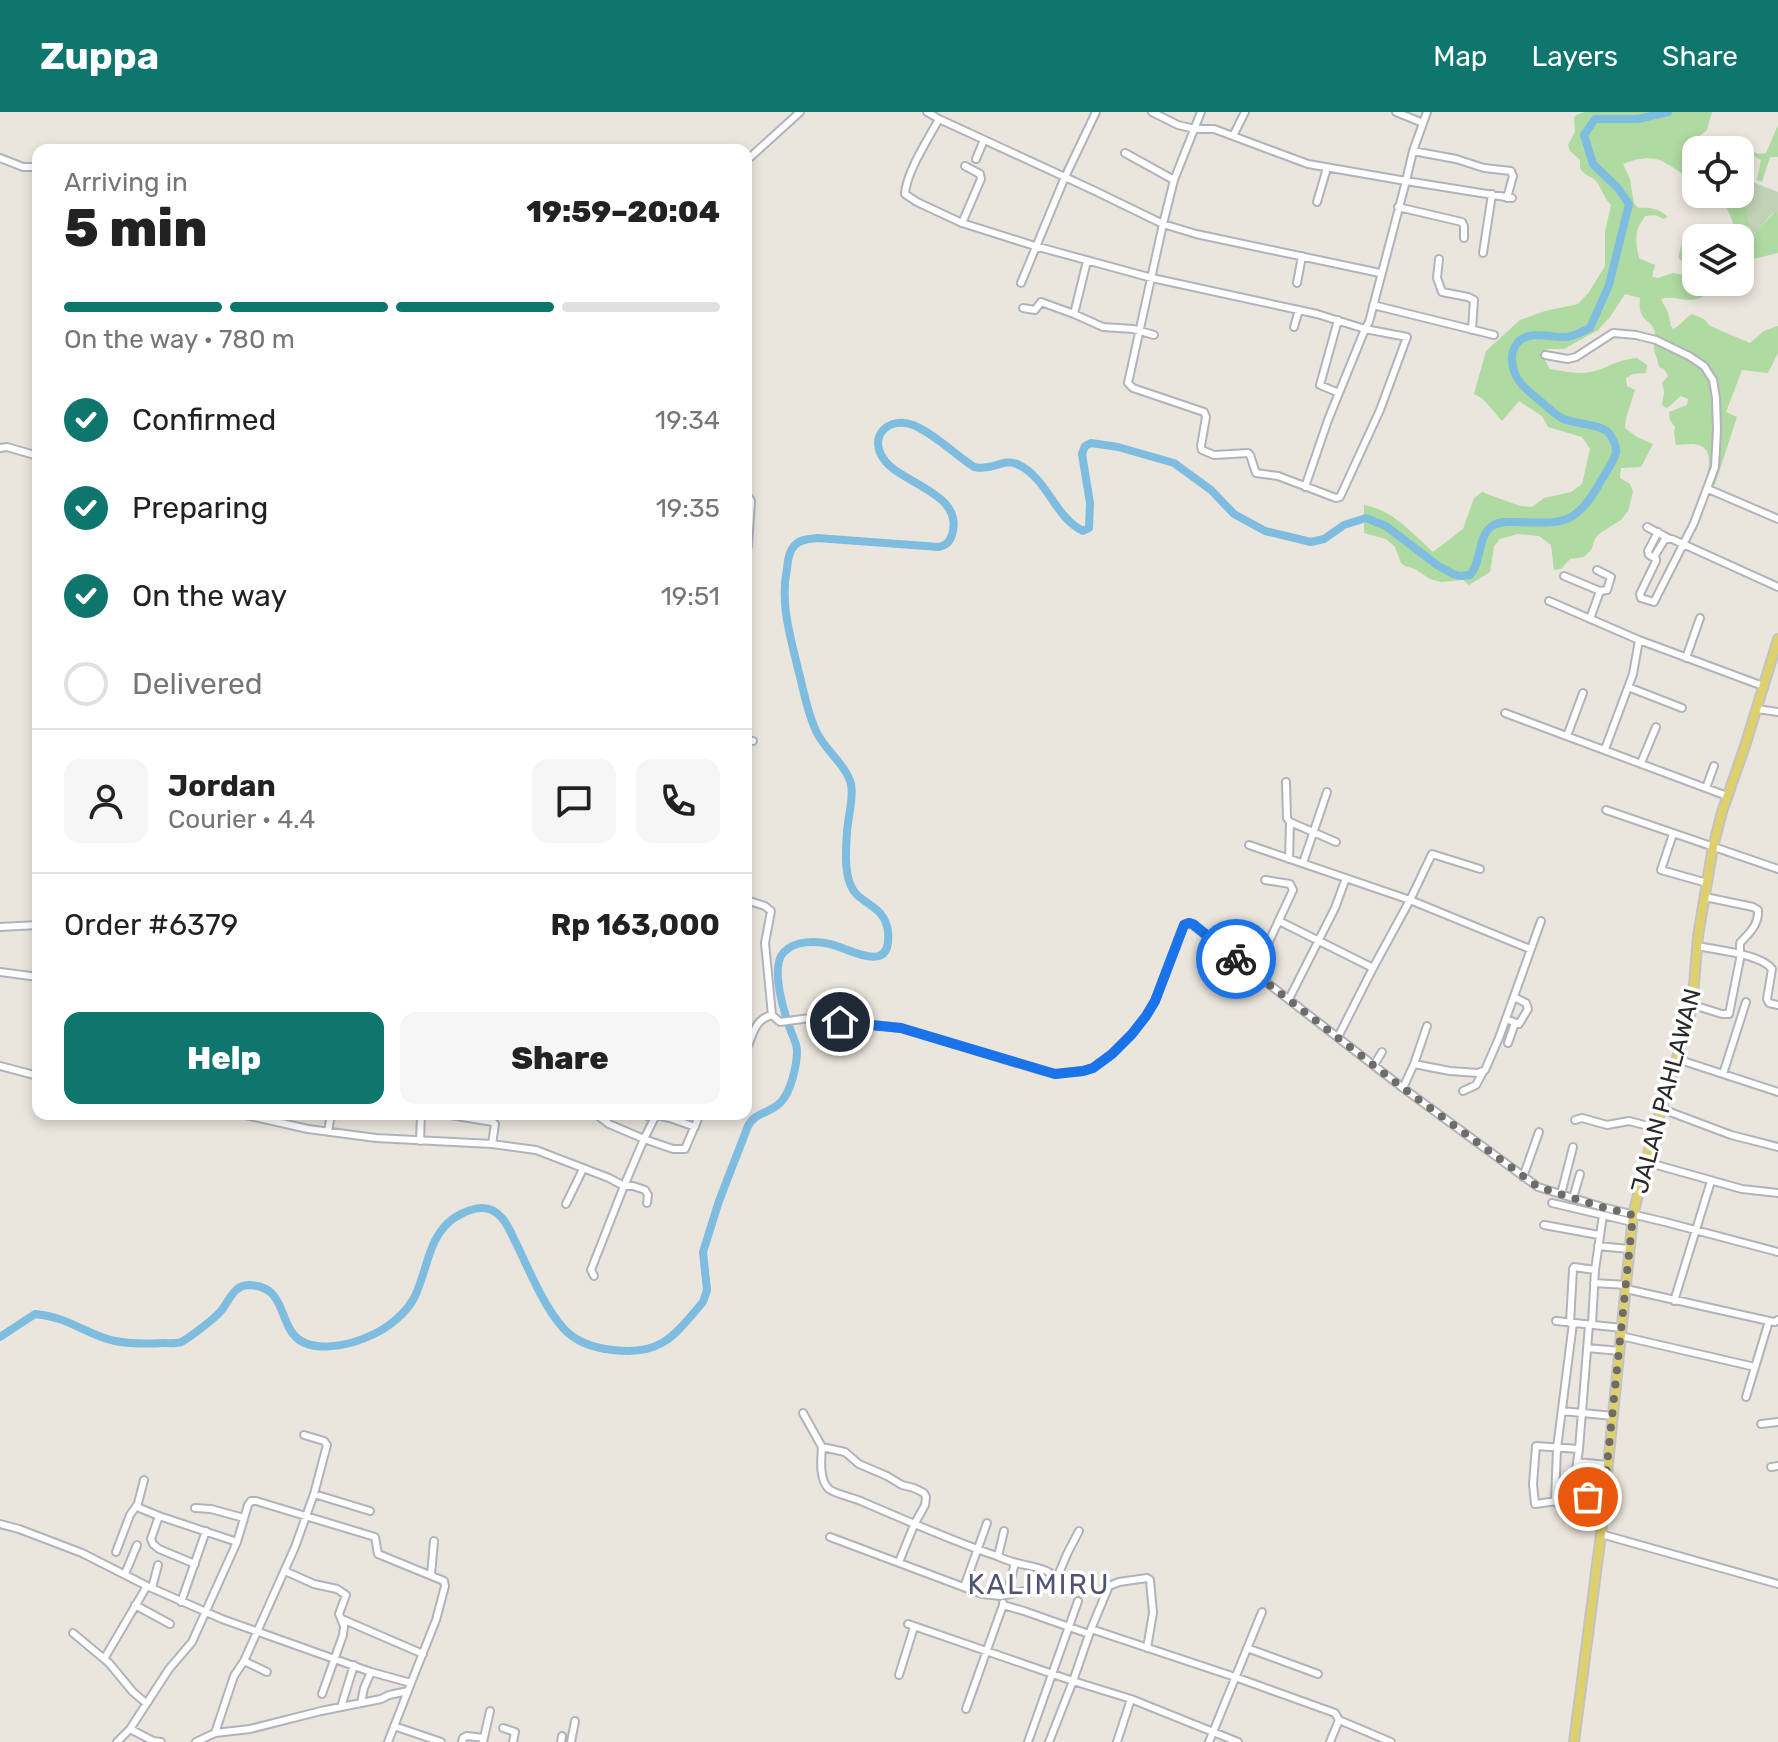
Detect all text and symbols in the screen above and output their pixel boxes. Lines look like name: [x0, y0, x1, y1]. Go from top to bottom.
text: Zuppa: [40, 33, 159, 79]
text: Map: [1433, 40, 1488, 73]
text: Layers: [1532, 40, 1618, 73]
text: Share: [1662, 40, 1738, 73]
map controls: [1682, 136, 1754, 296]
button: locate: [1682, 136, 1754, 208]
text: Arriving in: [64, 167, 188, 198]
text: 19:59–20:04: [526, 194, 720, 230]
text: 5 min: [64, 197, 207, 259]
button: layers: [1682, 224, 1754, 296]
text: On the way · 780 m: [64, 324, 295, 355]
icon: check: [64, 398, 108, 442]
text: Confirmed: [132, 402, 276, 438]
text: 19:34: [655, 405, 720, 436]
icon: check: [64, 486, 108, 530]
text: Preparing: [132, 490, 268, 526]
text: 19:35: [656, 493, 720, 524]
icon: check: [64, 574, 108, 618]
text: On the way: [132, 578, 287, 614]
text: 19:51: [661, 581, 720, 612]
text: Delivered: [132, 666, 263, 702]
button: person: [64, 759, 148, 843]
button: chat: [532, 759, 616, 843]
button: phone: [636, 759, 720, 843]
text: Jordan: [168, 768, 276, 804]
text: Courier · 4.4: [168, 804, 315, 835]
text: Order #6379: [64, 907, 238, 943]
text: Rp 163,000: [550, 907, 720, 943]
courier: [1196, 919, 1276, 999]
icon: bike: [1214, 937, 1258, 981]
street label: JALAN PAHLAWAN: [1625, 985, 1707, 1197]
pin: [806, 988, 874, 1056]
icon: home: [818, 1000, 862, 1044]
button: Help: [64, 1012, 384, 1104]
button: Share: [400, 1012, 720, 1104]
pin: [1554, 1463, 1622, 1531]
icon: bag: [1566, 1475, 1610, 1519]
district label: KALIMIRU: [968, 1568, 1110, 1601]

